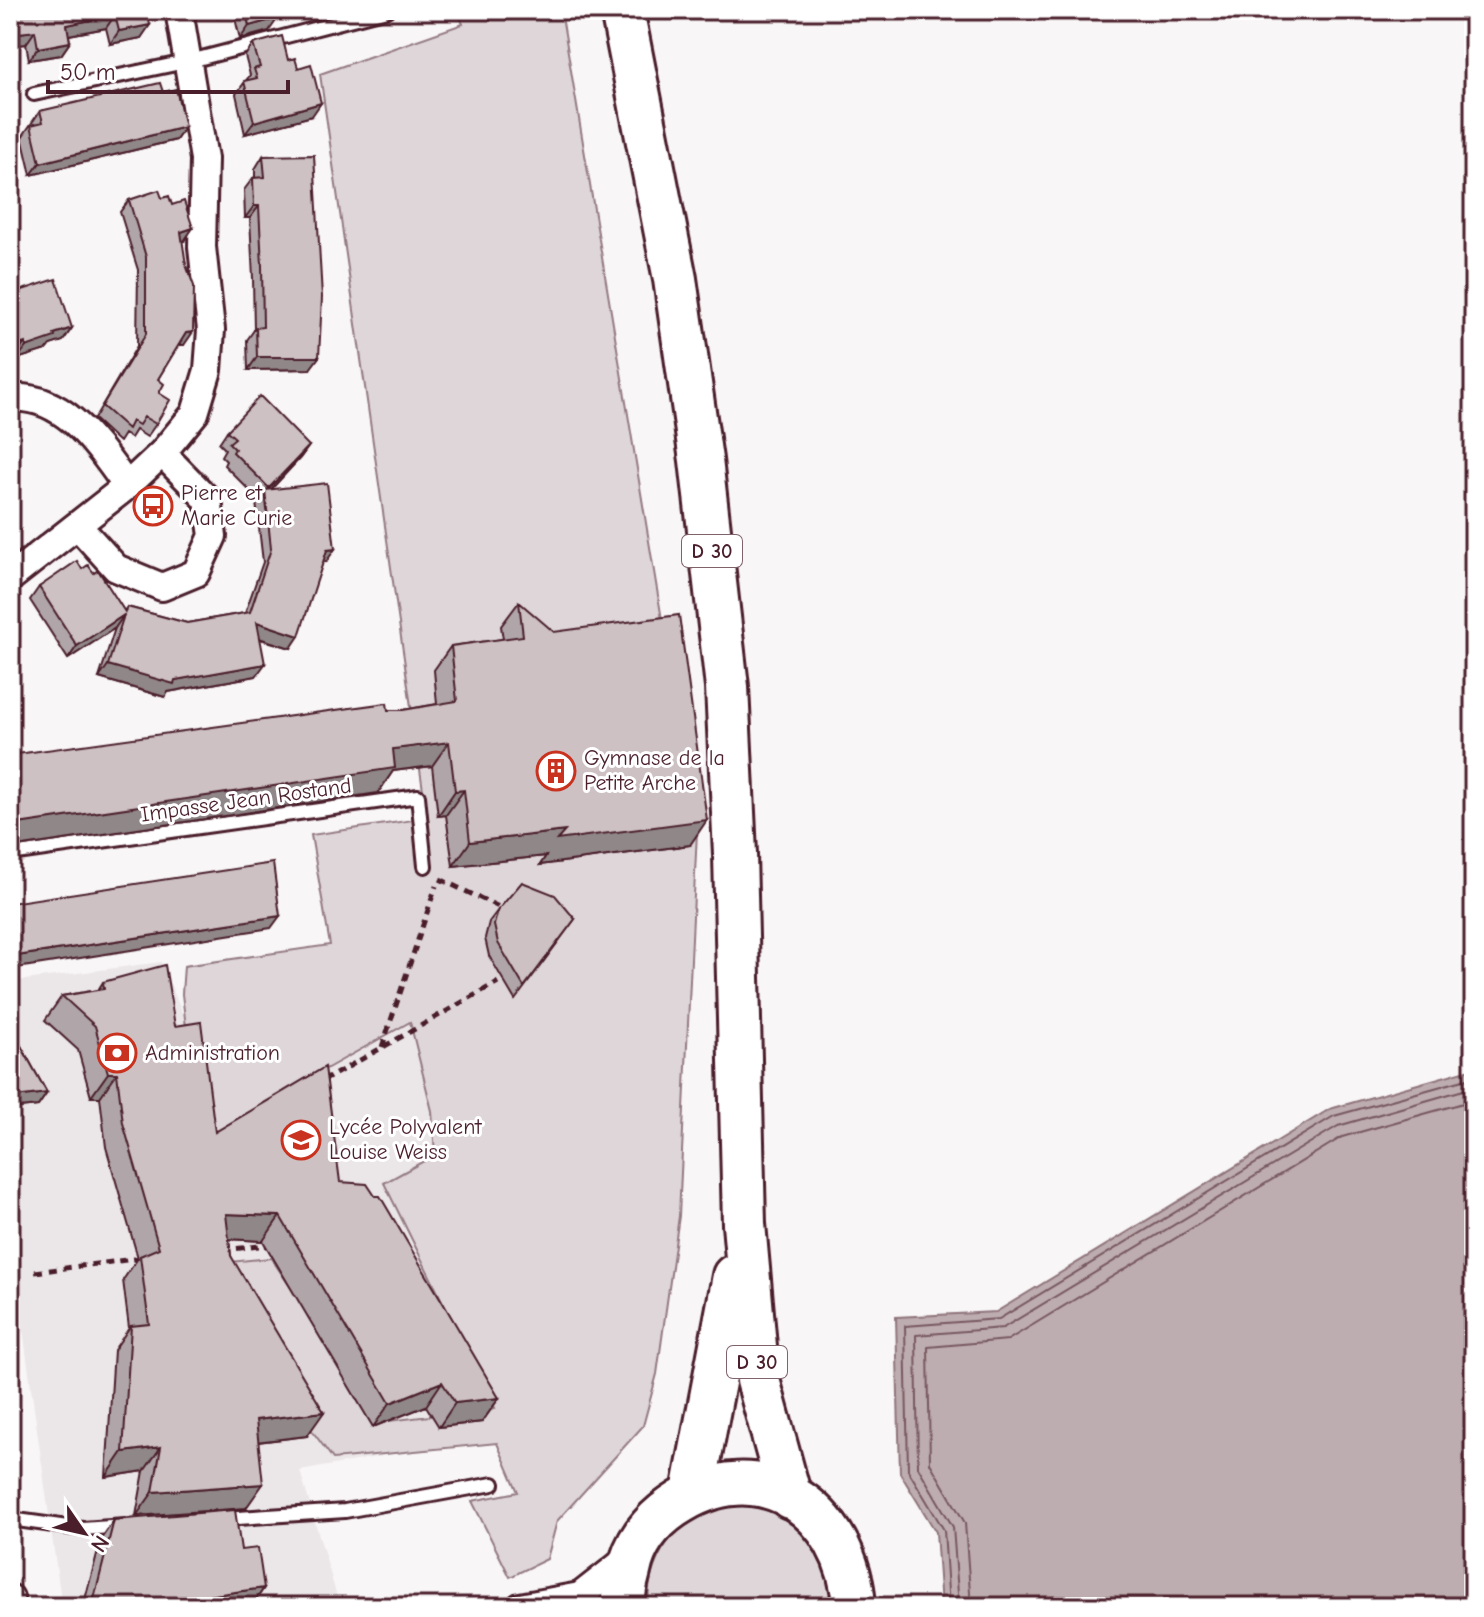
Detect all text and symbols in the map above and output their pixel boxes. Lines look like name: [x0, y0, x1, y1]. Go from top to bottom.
scale bar: [48, 44, 288, 94]
text: 50 m: [60, 58, 116, 86]
place label: Pierre et Marie Curie: [181, 480, 292, 531]
bus stop icon: Pierre et Marie Curie: [132, 485, 174, 527]
road number: D 30: [682, 535, 742, 567]
place label: Gymnase de la Petite Arche: [584, 745, 725, 796]
building icon: Gymnase de la Petite Arche: [535, 750, 577, 792]
street label: Impasse Jean Rostand: [139, 772, 353, 828]
bank icon: Administration: [96, 1032, 138, 1074]
place label: Administration: [145, 1040, 280, 1066]
place label: Lycée Polyvalent Louise Weiss: [329, 1114, 482, 1165]
school or university icon: Lycée Polyvalent Louise Weiss: [280, 1119, 322, 1161]
road number: D 30: [727, 1346, 787, 1378]
north arrow: [44, 1493, 124, 1573]
text: N: [85, 1530, 115, 1557]

